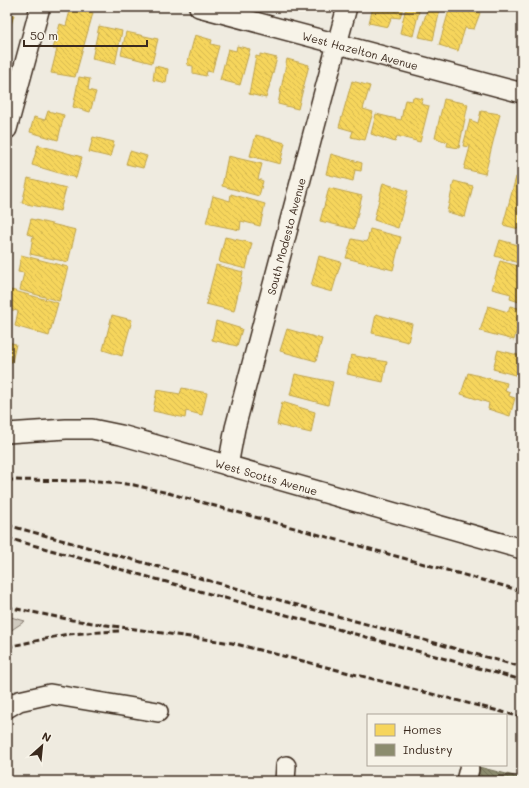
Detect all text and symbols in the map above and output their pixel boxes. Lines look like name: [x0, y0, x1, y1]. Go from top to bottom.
scale bar: [24, 22, 147, 48]
text: 50 m: [30, 27, 58, 43]
street label: West Hazelton Avenue: [301, 27, 420, 73]
street label: South Modesto Avenue: [263, 176, 308, 296]
street label: West Scotts Avenue: [213, 455, 320, 498]
legend: [367, 714, 507, 766]
text: Homes: [403, 721, 442, 737]
north arrow: [22, 726, 62, 766]
text: N: [40, 728, 54, 745]
text: Industry: [403, 741, 452, 757]

